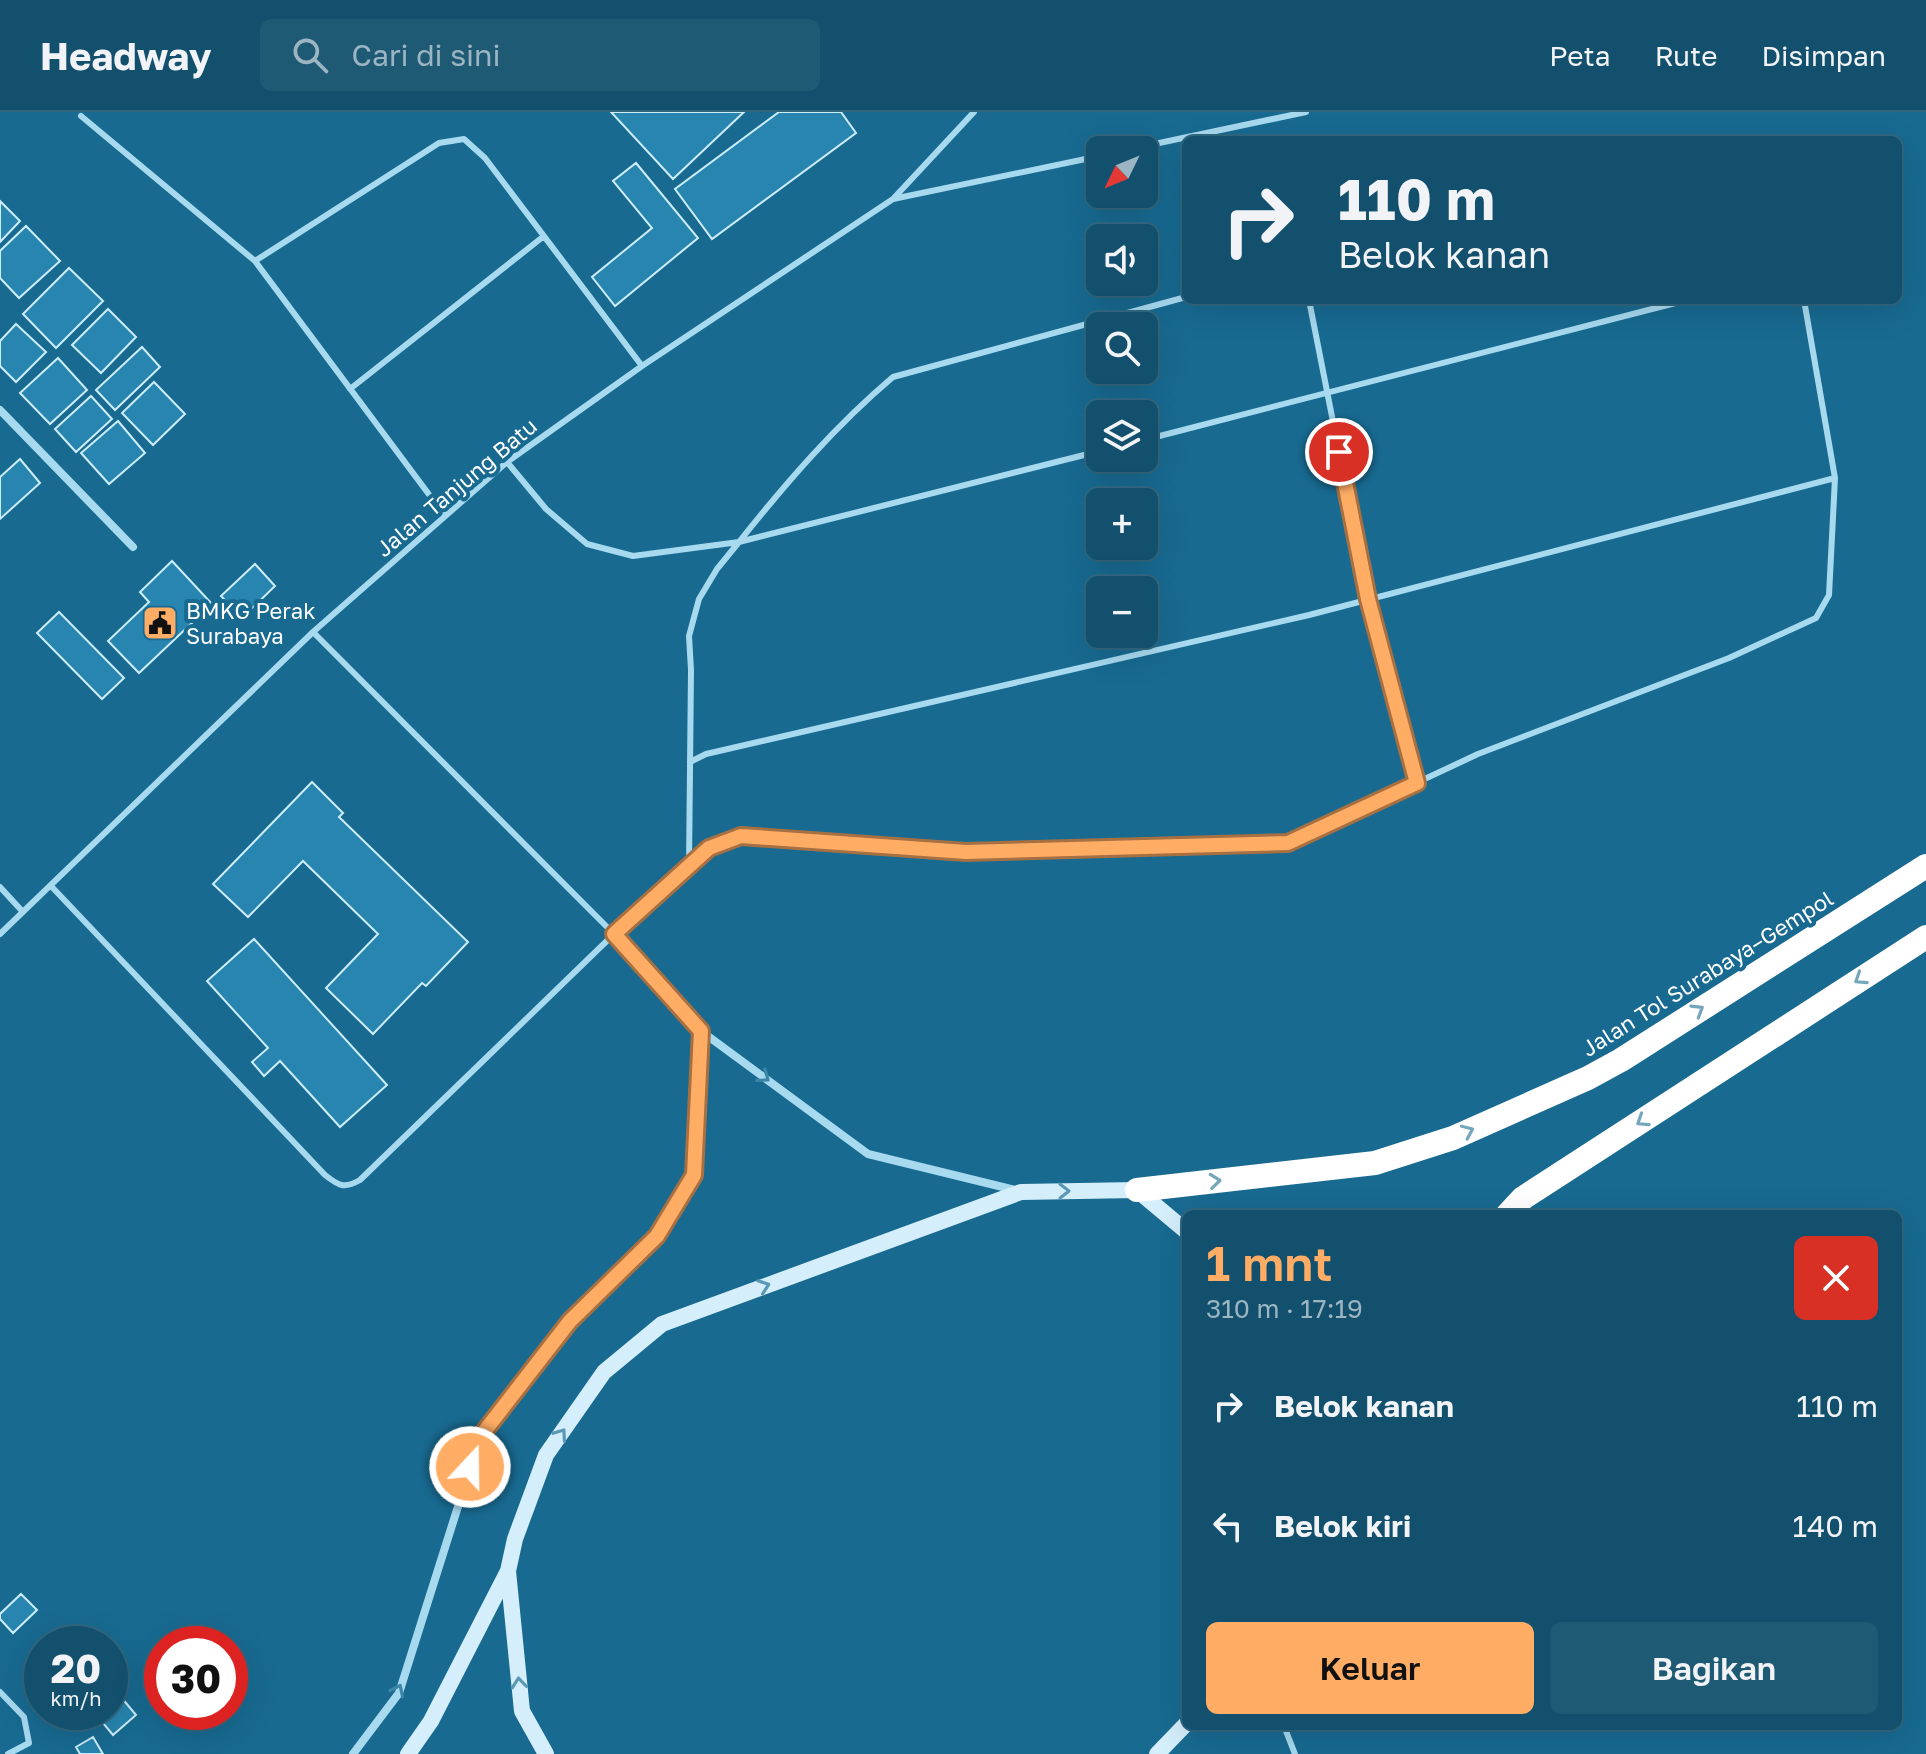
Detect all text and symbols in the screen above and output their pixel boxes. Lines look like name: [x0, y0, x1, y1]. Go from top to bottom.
search box: [260, 19, 820, 91]
text: Headway: [40, 33, 212, 78]
icon: search: [288, 33, 332, 77]
text: Cari di sini: [352, 37, 501, 73]
text: Peta: [1549, 39, 1611, 72]
text: Rute: [1655, 39, 1718, 72]
text: Disimpan: [1762, 39, 1886, 72]
north arrow: [1086, 136, 1158, 208]
map controls: [1086, 136, 1158, 648]
text: 110 m: [1338, 165, 1495, 232]
icon: right: [1206, 168, 1310, 272]
button: sound: [1086, 224, 1158, 296]
text: Belok kanan: [1338, 233, 1550, 276]
button: search: [1086, 312, 1158, 384]
button: layers: [1086, 400, 1158, 472]
street label: Jalan Tanjung Batu: [370, 412, 542, 562]
pin: [1305, 418, 1373, 486]
icon: arrive: [1317, 430, 1361, 474]
button: +: [1086, 488, 1158, 560]
button: −: [1086, 576, 1158, 648]
place label: BMKG Perak Surabaya: [186, 597, 316, 649]
public building icon: BMKG Perak Surabaya: [141, 604, 179, 642]
street label: Jalan Tol Surabaya–Gempol: [1576, 884, 1838, 1062]
one-way arrow: [1855, 970, 1869, 985]
one-way arrow: [1689, 1005, 1703, 1020]
one-way arrow: [755, 1068, 769, 1082]
one-way arrow: [1636, 1111, 1651, 1126]
one-way arrow: [1460, 1125, 1474, 1141]
one-way arrow: [1208, 1173, 1221, 1190]
one-way arrow: [1058, 1182, 1071, 1200]
text: 1 mnt: [1206, 1234, 1332, 1292]
button: close: [1794, 1236, 1878, 1320]
one-way arrow: [757, 1279, 771, 1296]
text: 310 m · 17:19: [1206, 1293, 1363, 1324]
icon: right: [1206, 1384, 1250, 1428]
text: Belok kanan: [1274, 1388, 1454, 1424]
text: 110 m: [1796, 1388, 1878, 1424]
position arrow: [428, 1425, 512, 1509]
one-way arrow: [551, 1428, 566, 1443]
icon: left: [1206, 1504, 1250, 1548]
text: Belok kiri: [1274, 1508, 1411, 1544]
text: 140 m: [1793, 1508, 1878, 1544]
button: Keluar: [1206, 1622, 1534, 1714]
button: Bagikan: [1550, 1622, 1878, 1714]
speed limit sign: 30: [144, 1626, 248, 1730]
text: 20: [51, 1644, 101, 1692]
one-way arrow: [510, 1676, 527, 1689]
one-way arrow: [388, 1684, 404, 1699]
text: km/h: [51, 1686, 101, 1710]

